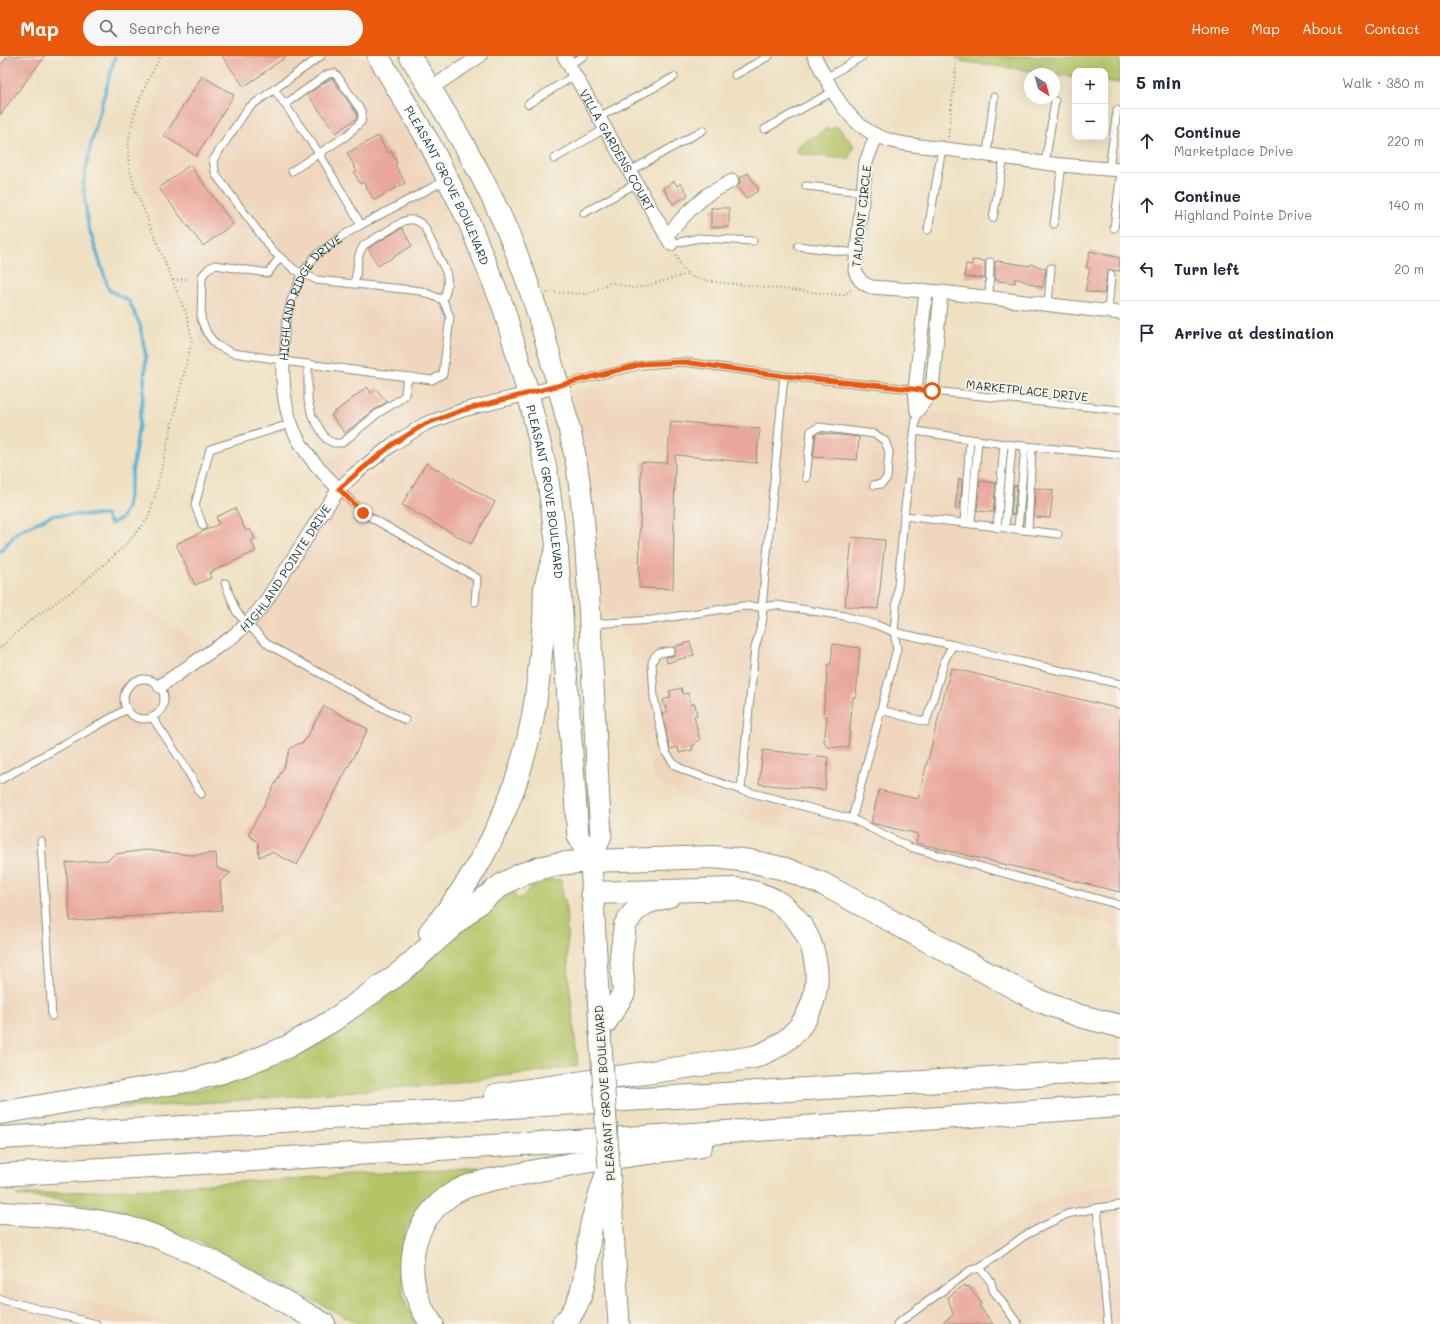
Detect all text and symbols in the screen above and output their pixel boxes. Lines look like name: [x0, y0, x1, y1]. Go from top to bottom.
search box: [83, 10, 363, 46]
text: Map: [20, 16, 59, 41]
icon: search: [97, 17, 119, 39]
text: Search here: [129, 18, 220, 38]
text: Home: [1191, 19, 1229, 38]
text: Map: [1251, 19, 1280, 38]
text: About: [1302, 19, 1343, 38]
text: Contact: [1365, 19, 1420, 38]
north arrow: [1024, 68, 1060, 104]
map controls: [1072, 68, 1108, 140]
button: +: [1072, 68, 1108, 104]
text: 5 min: [1136, 71, 1181, 93]
text: Walk · 380 m: [1342, 74, 1424, 91]
street label: VILLA GARDENS COURT: [576, 86, 659, 214]
street label: PLEASANT GROVE BOULEVARD: [401, 103, 493, 267]
button: −: [1072, 104, 1108, 140]
text: Continue: [1174, 122, 1241, 142]
icon: ahead: [1136, 130, 1158, 152]
text: 220 m: [1387, 132, 1424, 149]
text: Marketplace Drive: [1174, 142, 1293, 159]
street label: TALMONT CIRCLE: [848, 164, 874, 268]
text: Continue: [1174, 186, 1241, 206]
icon: ahead: [1136, 194, 1158, 216]
text: 140 m: [1388, 196, 1424, 213]
text: Highland Pointe Drive: [1174, 206, 1312, 223]
street label: HIGHLAND RIDGE DRIVE: [275, 231, 345, 361]
icon: left: [1136, 258, 1158, 280]
text: Turn left: [1174, 259, 1239, 279]
text: 20 m: [1394, 260, 1424, 277]
icon: arrive: [1136, 322, 1158, 344]
text: Arrive at destination: [1174, 323, 1334, 343]
street label: MARKETPLACE DRIVE: [965, 376, 1089, 404]
route start: [923, 382, 941, 400]
street label: PLEASANT GROVE BOULEVARD: [523, 403, 567, 579]
street label: HIGHLAND POINTE DRIVE: [236, 501, 334, 635]
route end: [354, 504, 372, 522]
street label: PLEASANT GROVE BOULEVARD: [590, 1005, 618, 1181]

